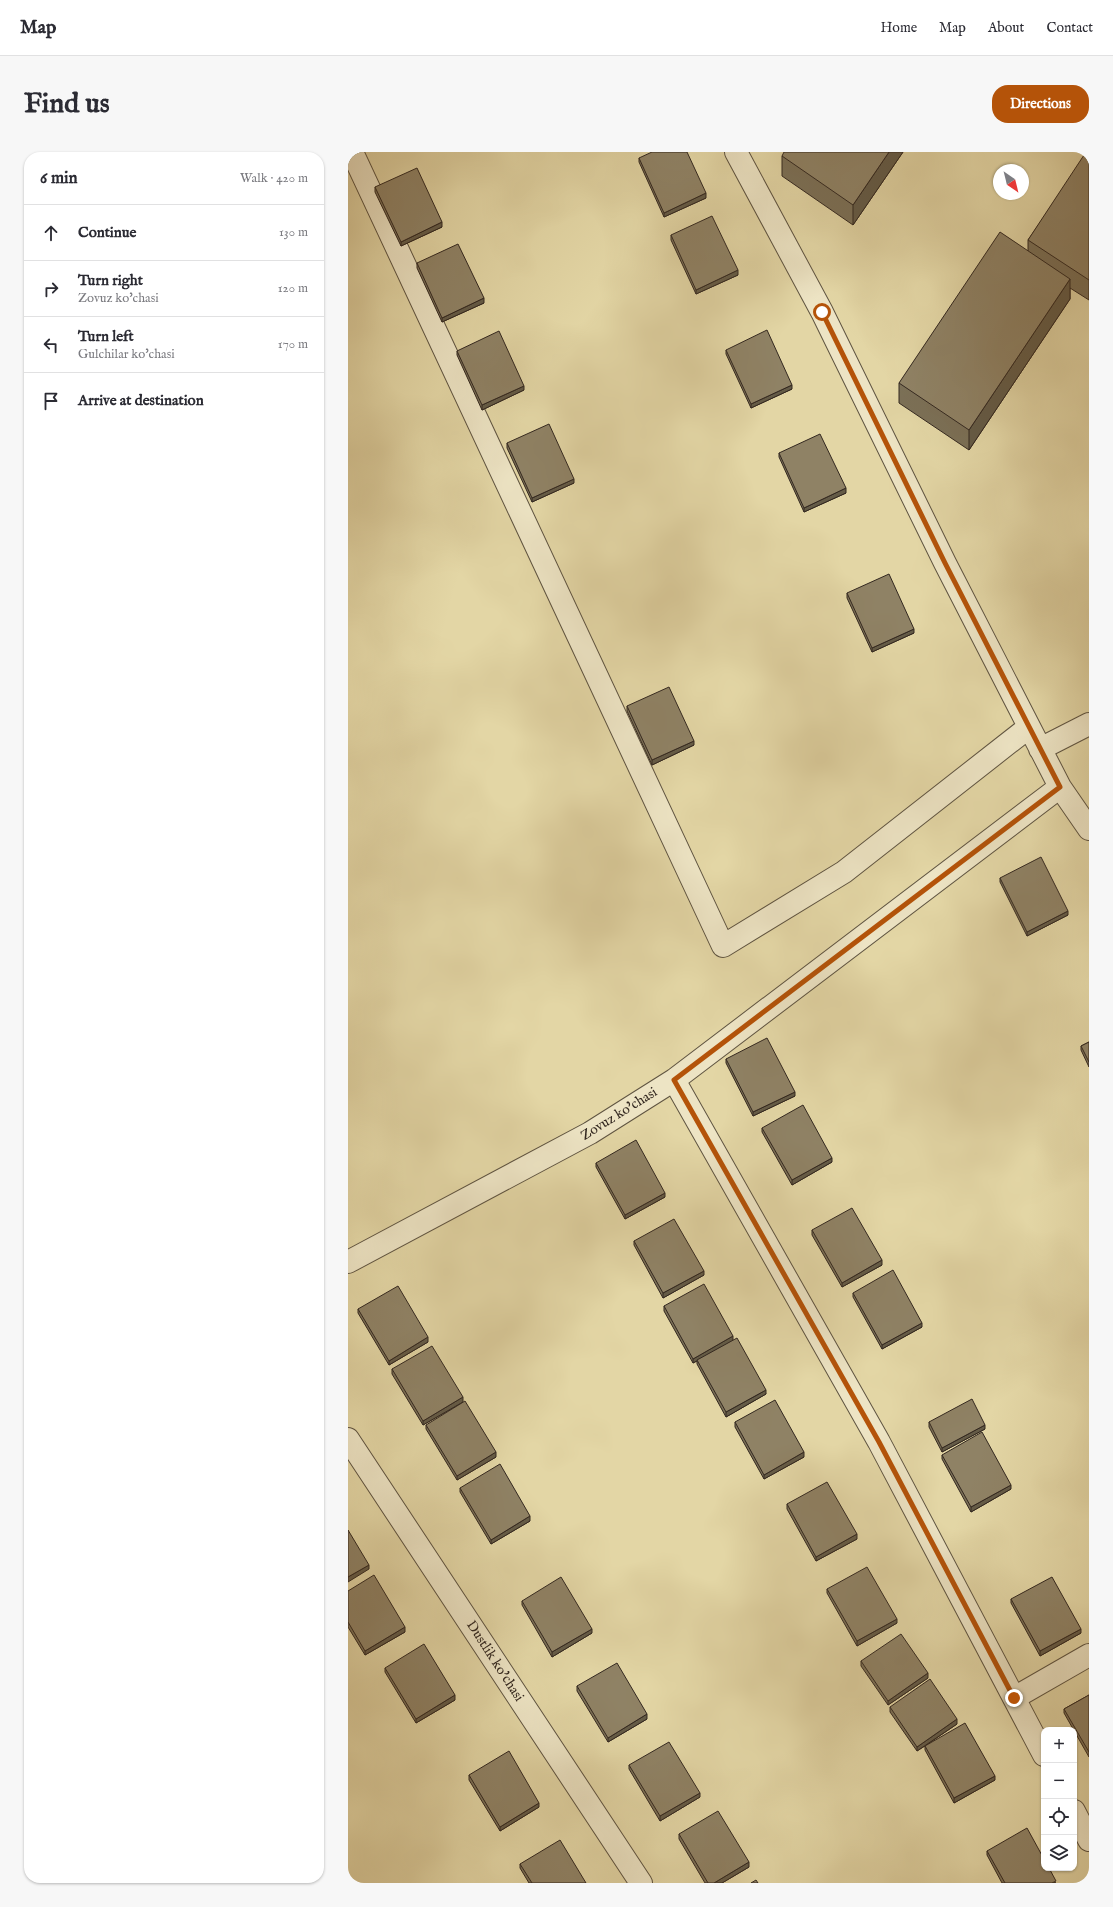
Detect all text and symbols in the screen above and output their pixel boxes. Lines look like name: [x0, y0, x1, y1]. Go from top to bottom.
text: Map: [20, 16, 56, 40]
text: Home: [881, 19, 917, 37]
text: Map: [939, 19, 966, 37]
text: About: [988, 19, 1024, 37]
text: Contact: [1046, 19, 1093, 37]
button: Directions: [992, 85, 1089, 123]
text: Find us: [24, 87, 110, 122]
north arrow: [993, 164, 1029, 200]
text: 6 min: [40, 168, 78, 189]
text: Walk · 420 m: [240, 170, 308, 187]
icon: ahead: [40, 222, 62, 244]
text: Continue: [78, 223, 136, 242]
text: 130 m: [279, 224, 308, 241]
text: Turn right: [78, 271, 143, 290]
icon: right: [40, 278, 62, 300]
text: 120 m: [278, 280, 308, 297]
text: Zovuz ko'chasi: [78, 290, 159, 307]
route start: [813, 303, 831, 321]
text: Turn left: [78, 327, 134, 346]
icon: left: [40, 334, 62, 356]
text: 170 m: [278, 336, 308, 353]
text: Gulchilar ko'chasi: [78, 346, 175, 363]
icon: arrive: [40, 390, 62, 412]
text: Arrive at destination: [78, 391, 204, 410]
street label: Zovuz ko'chasi: [577, 1083, 661, 1145]
street label: Dustlik ko'chasi: [462, 1617, 528, 1705]
route end: [1005, 1689, 1023, 1707]
map controls: [1041, 1727, 1077, 1871]
button: +: [1041, 1727, 1077, 1763]
button: −: [1041, 1763, 1077, 1799]
button: locate: [1041, 1799, 1077, 1835]
button: layers: [1041, 1835, 1077, 1871]

